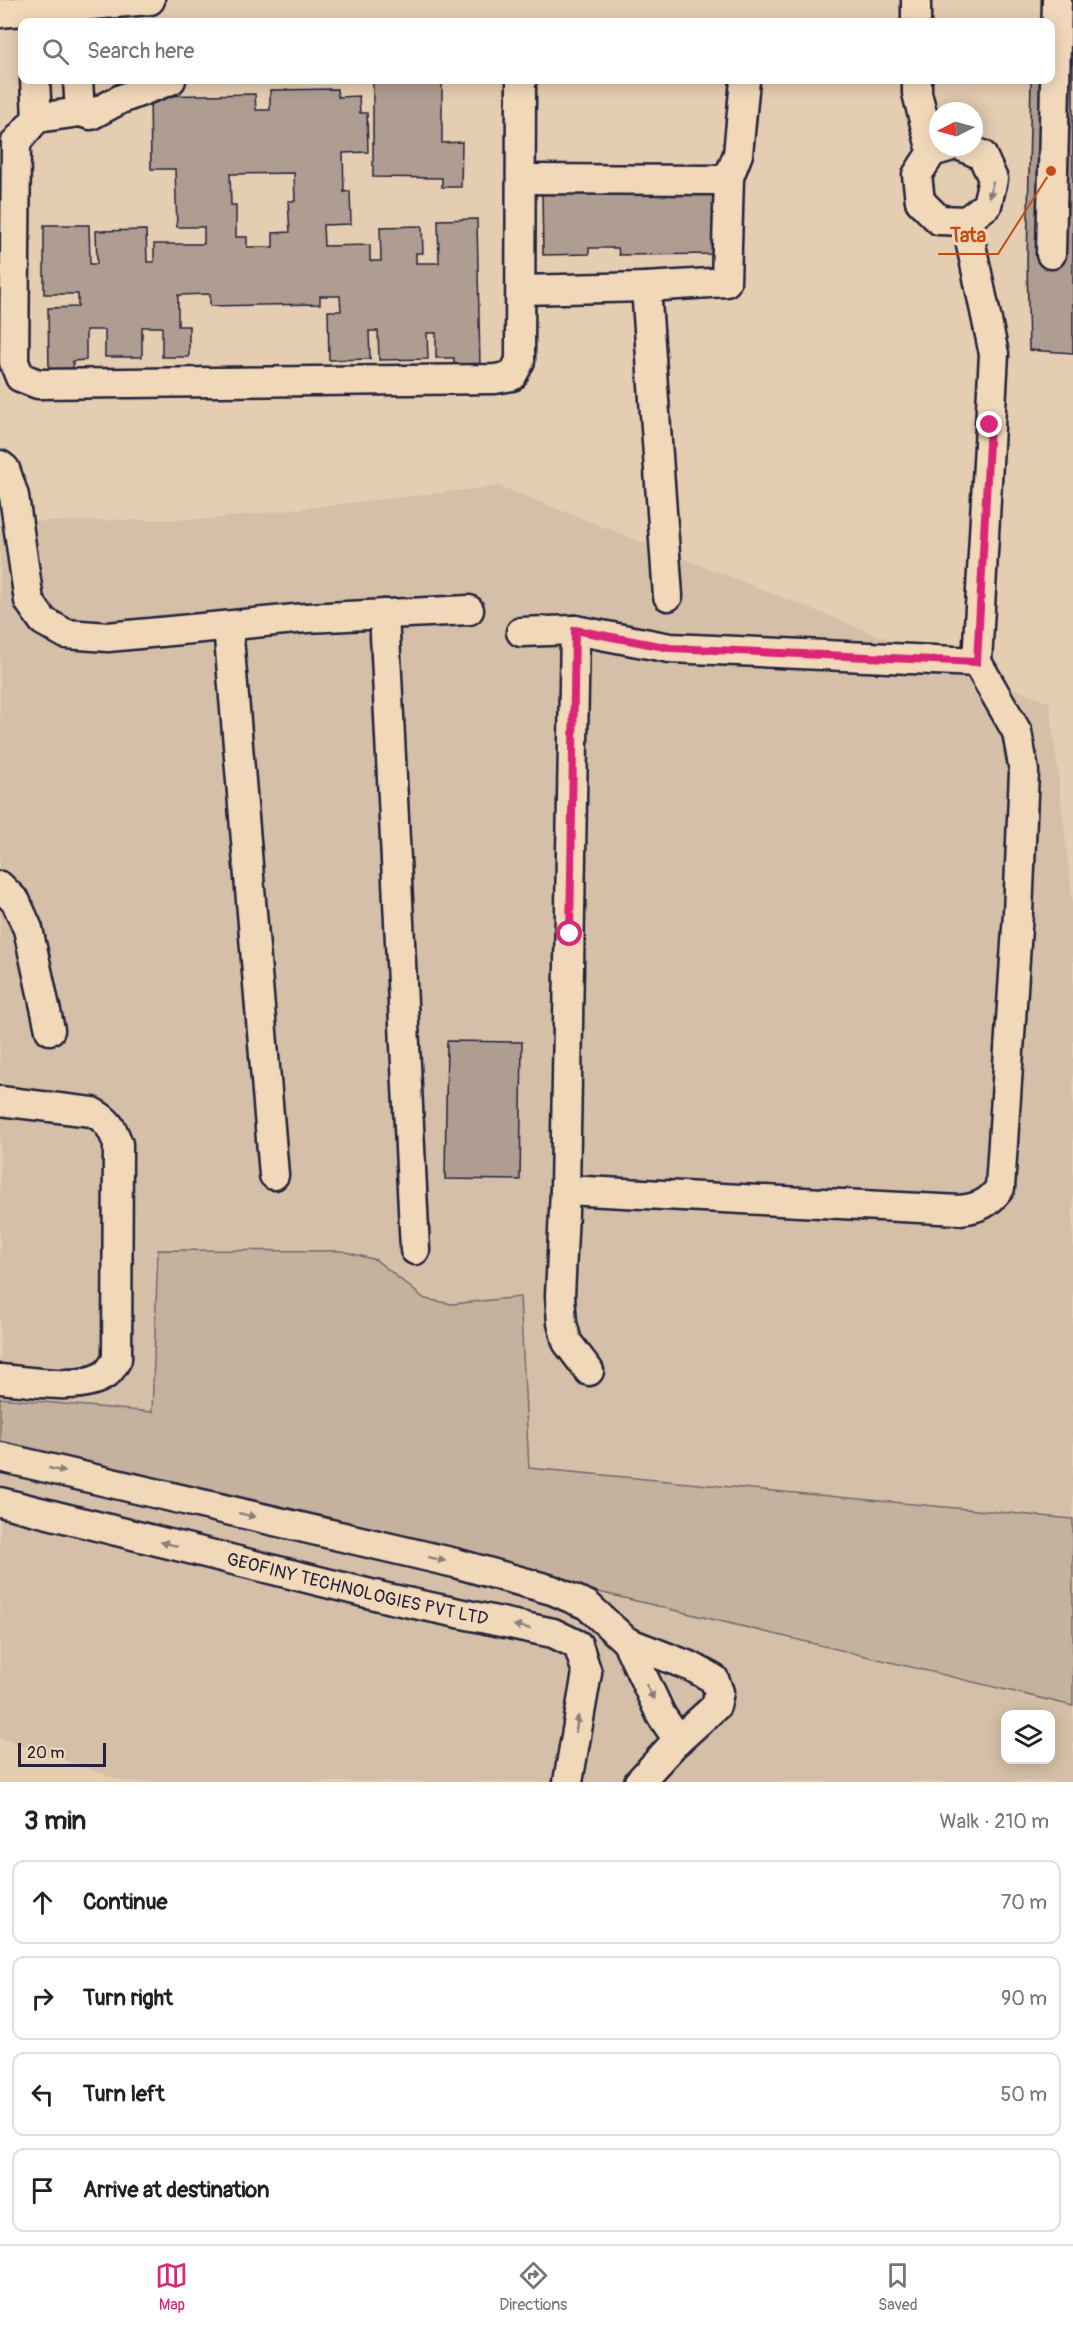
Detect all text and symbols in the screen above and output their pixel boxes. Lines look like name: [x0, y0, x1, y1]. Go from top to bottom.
search box: [18, 18, 1055, 84]
icon: search: [39, 35, 72, 68]
text: Search here: [87, 37, 194, 65]
north arrow: [929, 102, 983, 156]
one-way arrow: [985, 181, 995, 199]
callout: Tata: [938, 216, 998, 254]
text: Tata: [949, 223, 986, 248]
route end: [976, 411, 1002, 437]
route start: [556, 920, 582, 946]
one-way arrow: [48, 1466, 67, 1475]
one-way arrow: [238, 1510, 256, 1520]
one-way arrow: [160, 1538, 178, 1548]
street label: GEOFINY TECHNOLOGIES PVT LTD: [224, 1547, 490, 1631]
one-way arrow: [428, 1554, 446, 1564]
one-way arrow: [513, 1621, 532, 1631]
one-way arrow: [645, 1684, 655, 1701]
map controls: [1001, 1710, 1055, 1764]
button: layers: [1001, 1710, 1055, 1764]
one-way arrow: [573, 1715, 582, 1734]
scale bar: [18, 1740, 106, 1768]
text: 20 m: [27, 1743, 65, 1763]
text: 3 min: [24, 1805, 86, 1837]
text: Walk · 210 m: [940, 1809, 1049, 1834]
icon: ahead: [26, 1886, 59, 1919]
text: Continue: [83, 1888, 167, 1916]
text: 70 m: [1001, 1890, 1047, 1915]
icon: right: [26, 1982, 59, 2015]
text: Turn right: [83, 1984, 173, 2012]
text: 90 m: [1001, 1986, 1047, 2011]
icon: left: [26, 2078, 59, 2111]
text: Turn left: [83, 2080, 165, 2108]
text: 50 m: [1000, 2082, 1047, 2107]
icon: arrive: [26, 2174, 59, 2207]
text: Arrive at destination: [83, 2176, 269, 2204]
tab: Map: [155, 2259, 188, 2315]
tab: Directions: [499, 2259, 567, 2315]
tab: Saved: [878, 2259, 918, 2315]

